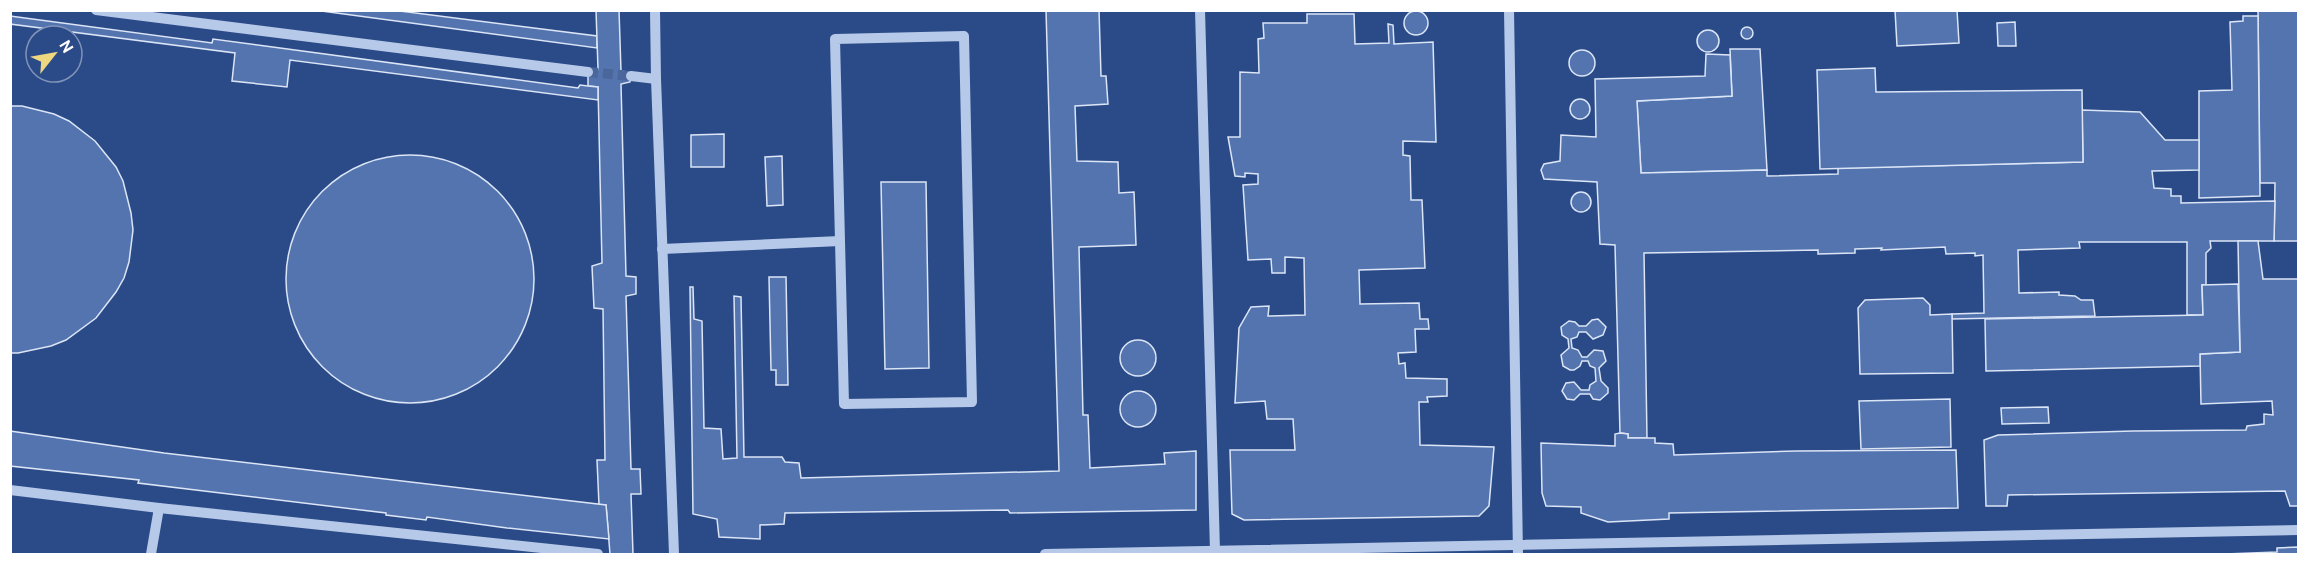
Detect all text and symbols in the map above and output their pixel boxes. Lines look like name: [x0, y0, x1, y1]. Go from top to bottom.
north arrow: [24, 24, 84, 84]
text: N: [55, 37, 77, 56]

